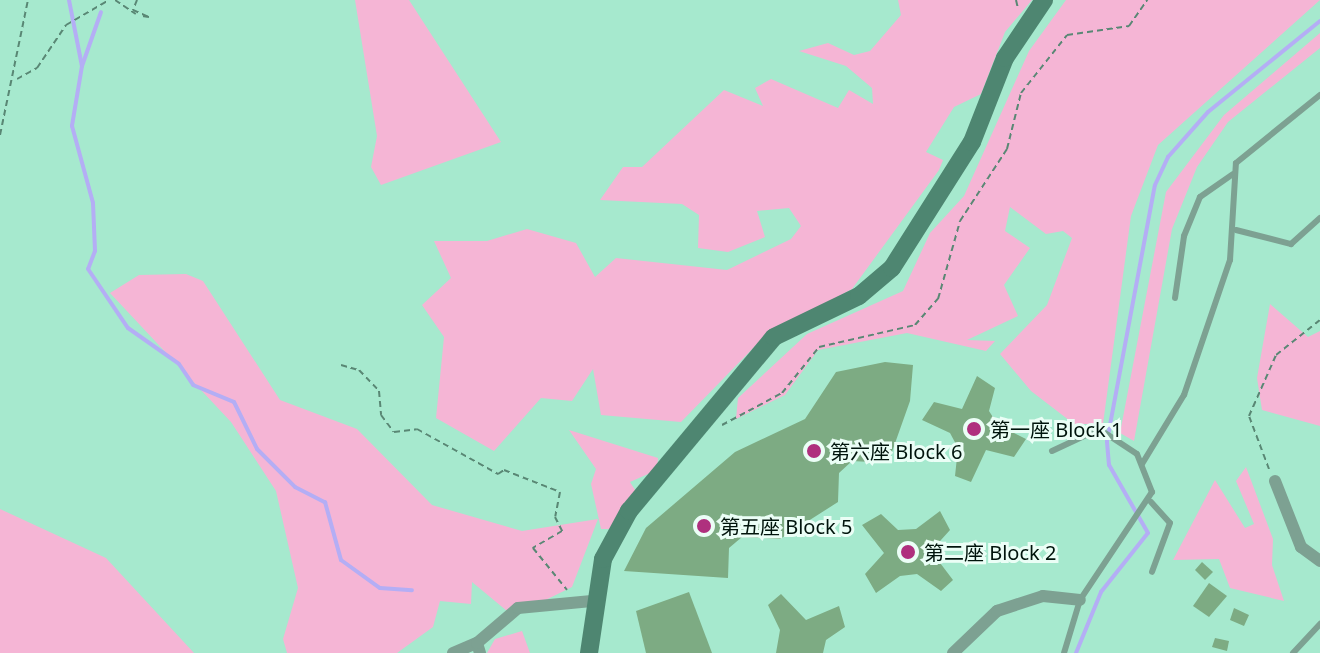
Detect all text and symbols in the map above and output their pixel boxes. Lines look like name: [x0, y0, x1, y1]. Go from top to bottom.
place label: 第一座 Block 1: [990, 417, 1122, 441]
marker: 第一座 Block 1: [965, 420, 983, 438]
place label: 第六座 Block 6: [830, 439, 962, 463]
marker: 第六座 Block 6: [805, 442, 823, 460]
place label: 第五座 Block 5: [720, 514, 852, 538]
marker: 第五座 Block 5: [695, 517, 713, 535]
place label: 第二座 Block 2: [924, 540, 1056, 564]
marker: 第二座 Block 2: [899, 543, 917, 561]

